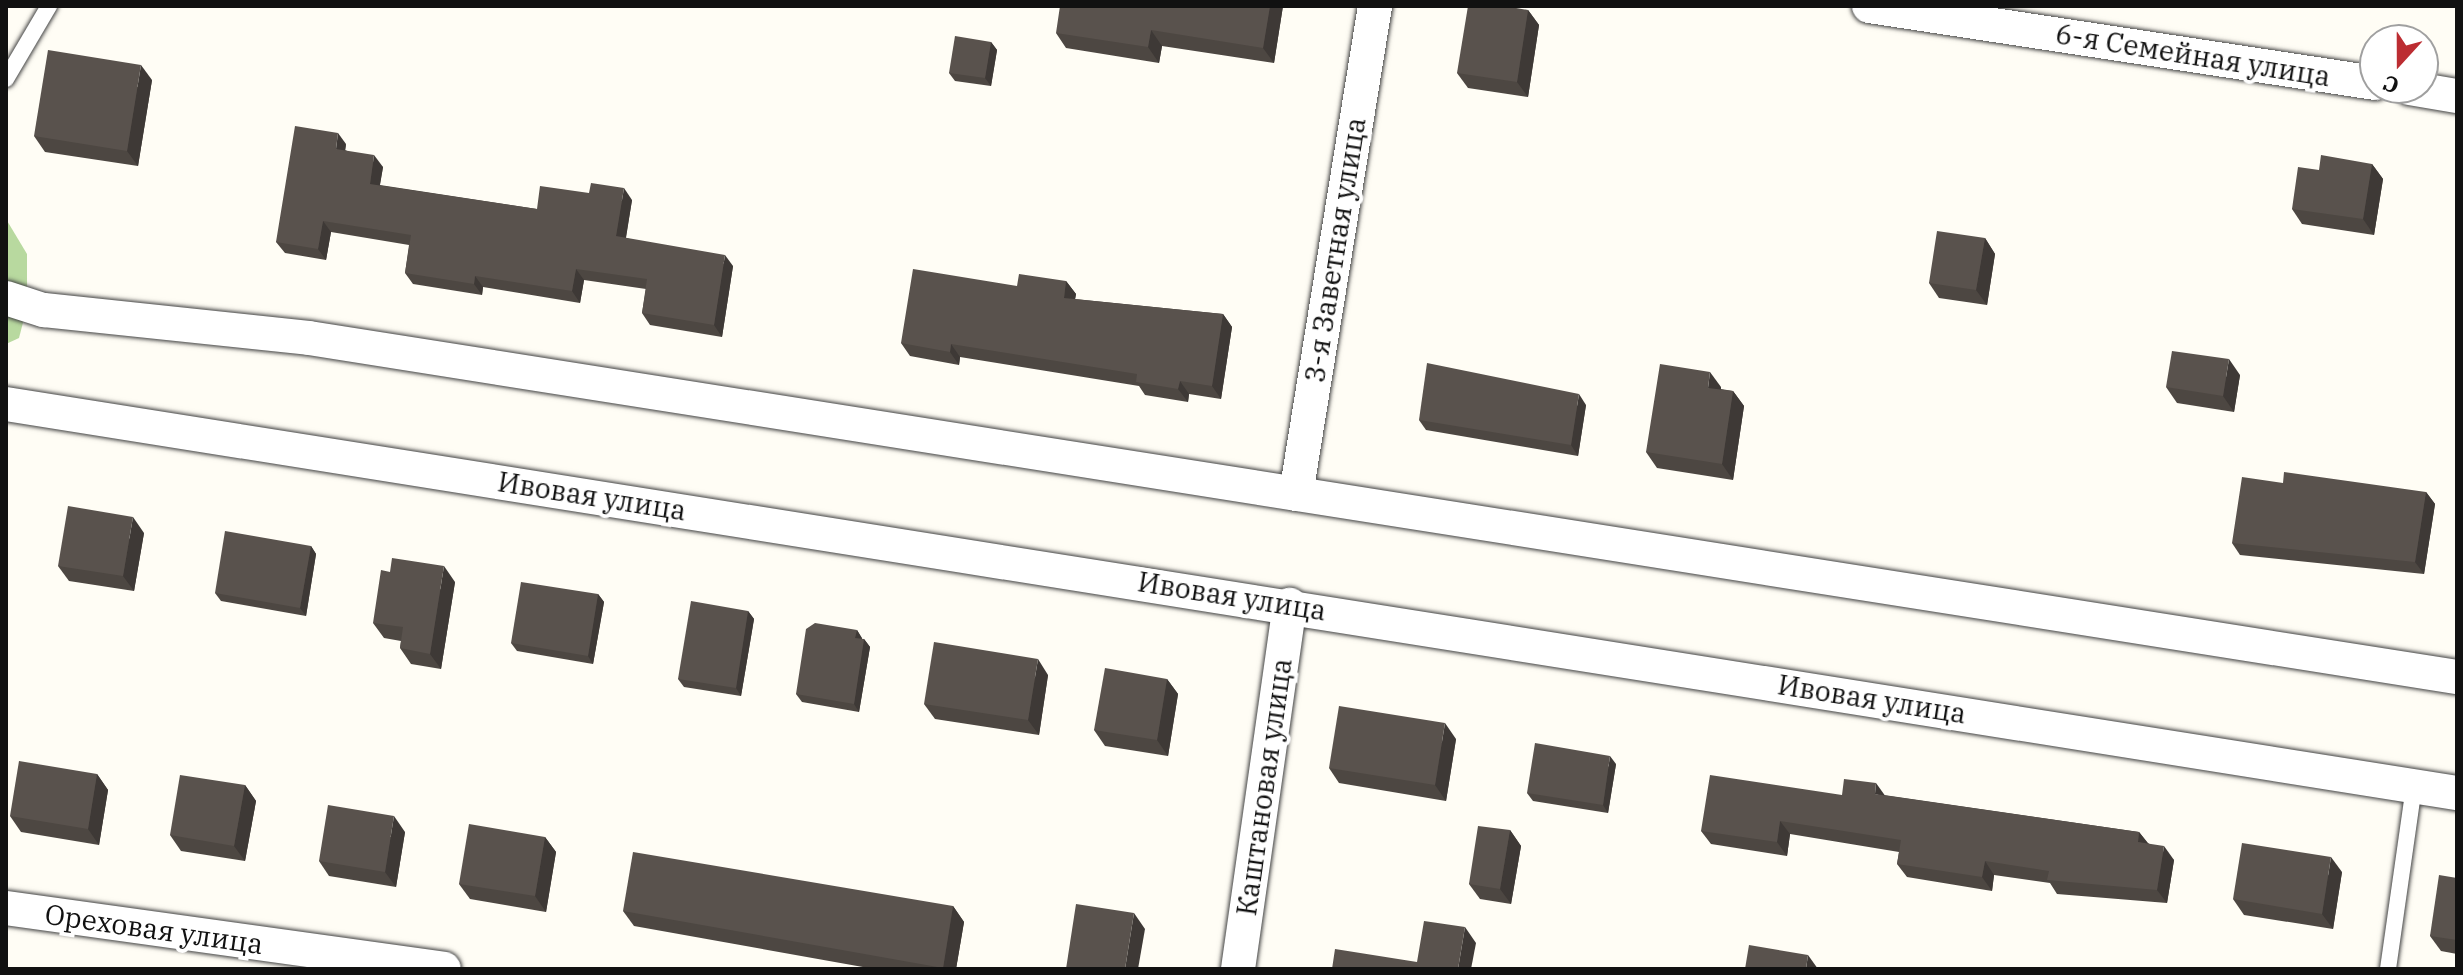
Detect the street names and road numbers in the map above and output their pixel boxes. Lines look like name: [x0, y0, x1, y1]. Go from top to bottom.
street label: 6-я Семейная улица: [2053, 17, 2333, 93]
street label: 3-я Заветная улица: [1297, 115, 1373, 385]
street label: Ивовая улица: [495, 465, 689, 527]
street label: Ивовая улица: [1135, 565, 1329, 627]
street label: Каштановая улица: [1229, 656, 1299, 918]
street label: Ивовая улица: [1775, 668, 1969, 730]
street label: Ореховая улица: [43, 897, 265, 961]

